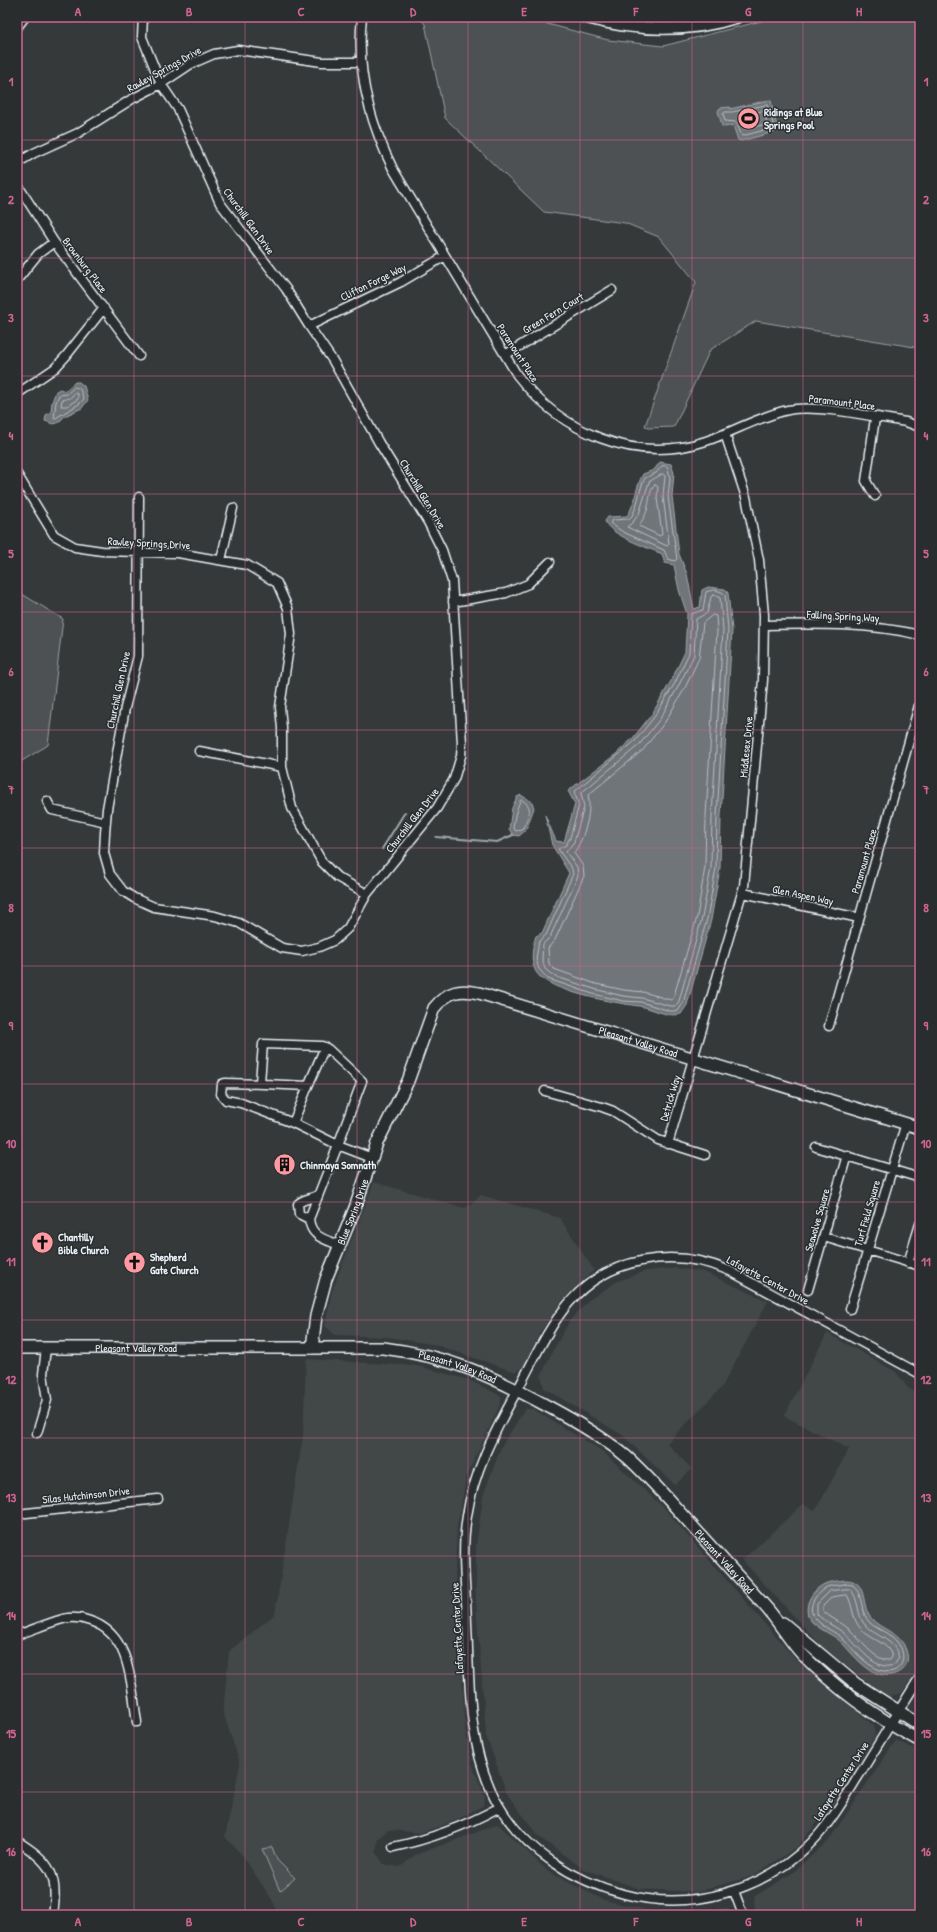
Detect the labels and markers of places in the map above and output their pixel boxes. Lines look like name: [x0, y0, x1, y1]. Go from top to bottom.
sports icon: Ridings at Blue Springs Pool: [735, 105, 761, 131]
place label: Ridings at Blue Springs Pool: [764, 105, 823, 133]
building icon: Chinmaya Somnath: [272, 1152, 298, 1178]
place label: Chinmaya Somnath: [300, 1158, 376, 1173]
church icon: Chantilly Bible Church: [30, 1230, 56, 1256]
place label: Chantilly Bible Church: [58, 1230, 109, 1257]
church icon: Shepherd Gate Church: [121, 1250, 147, 1276]
place label: Shepherd Gate Church: [150, 1250, 199, 1277]

